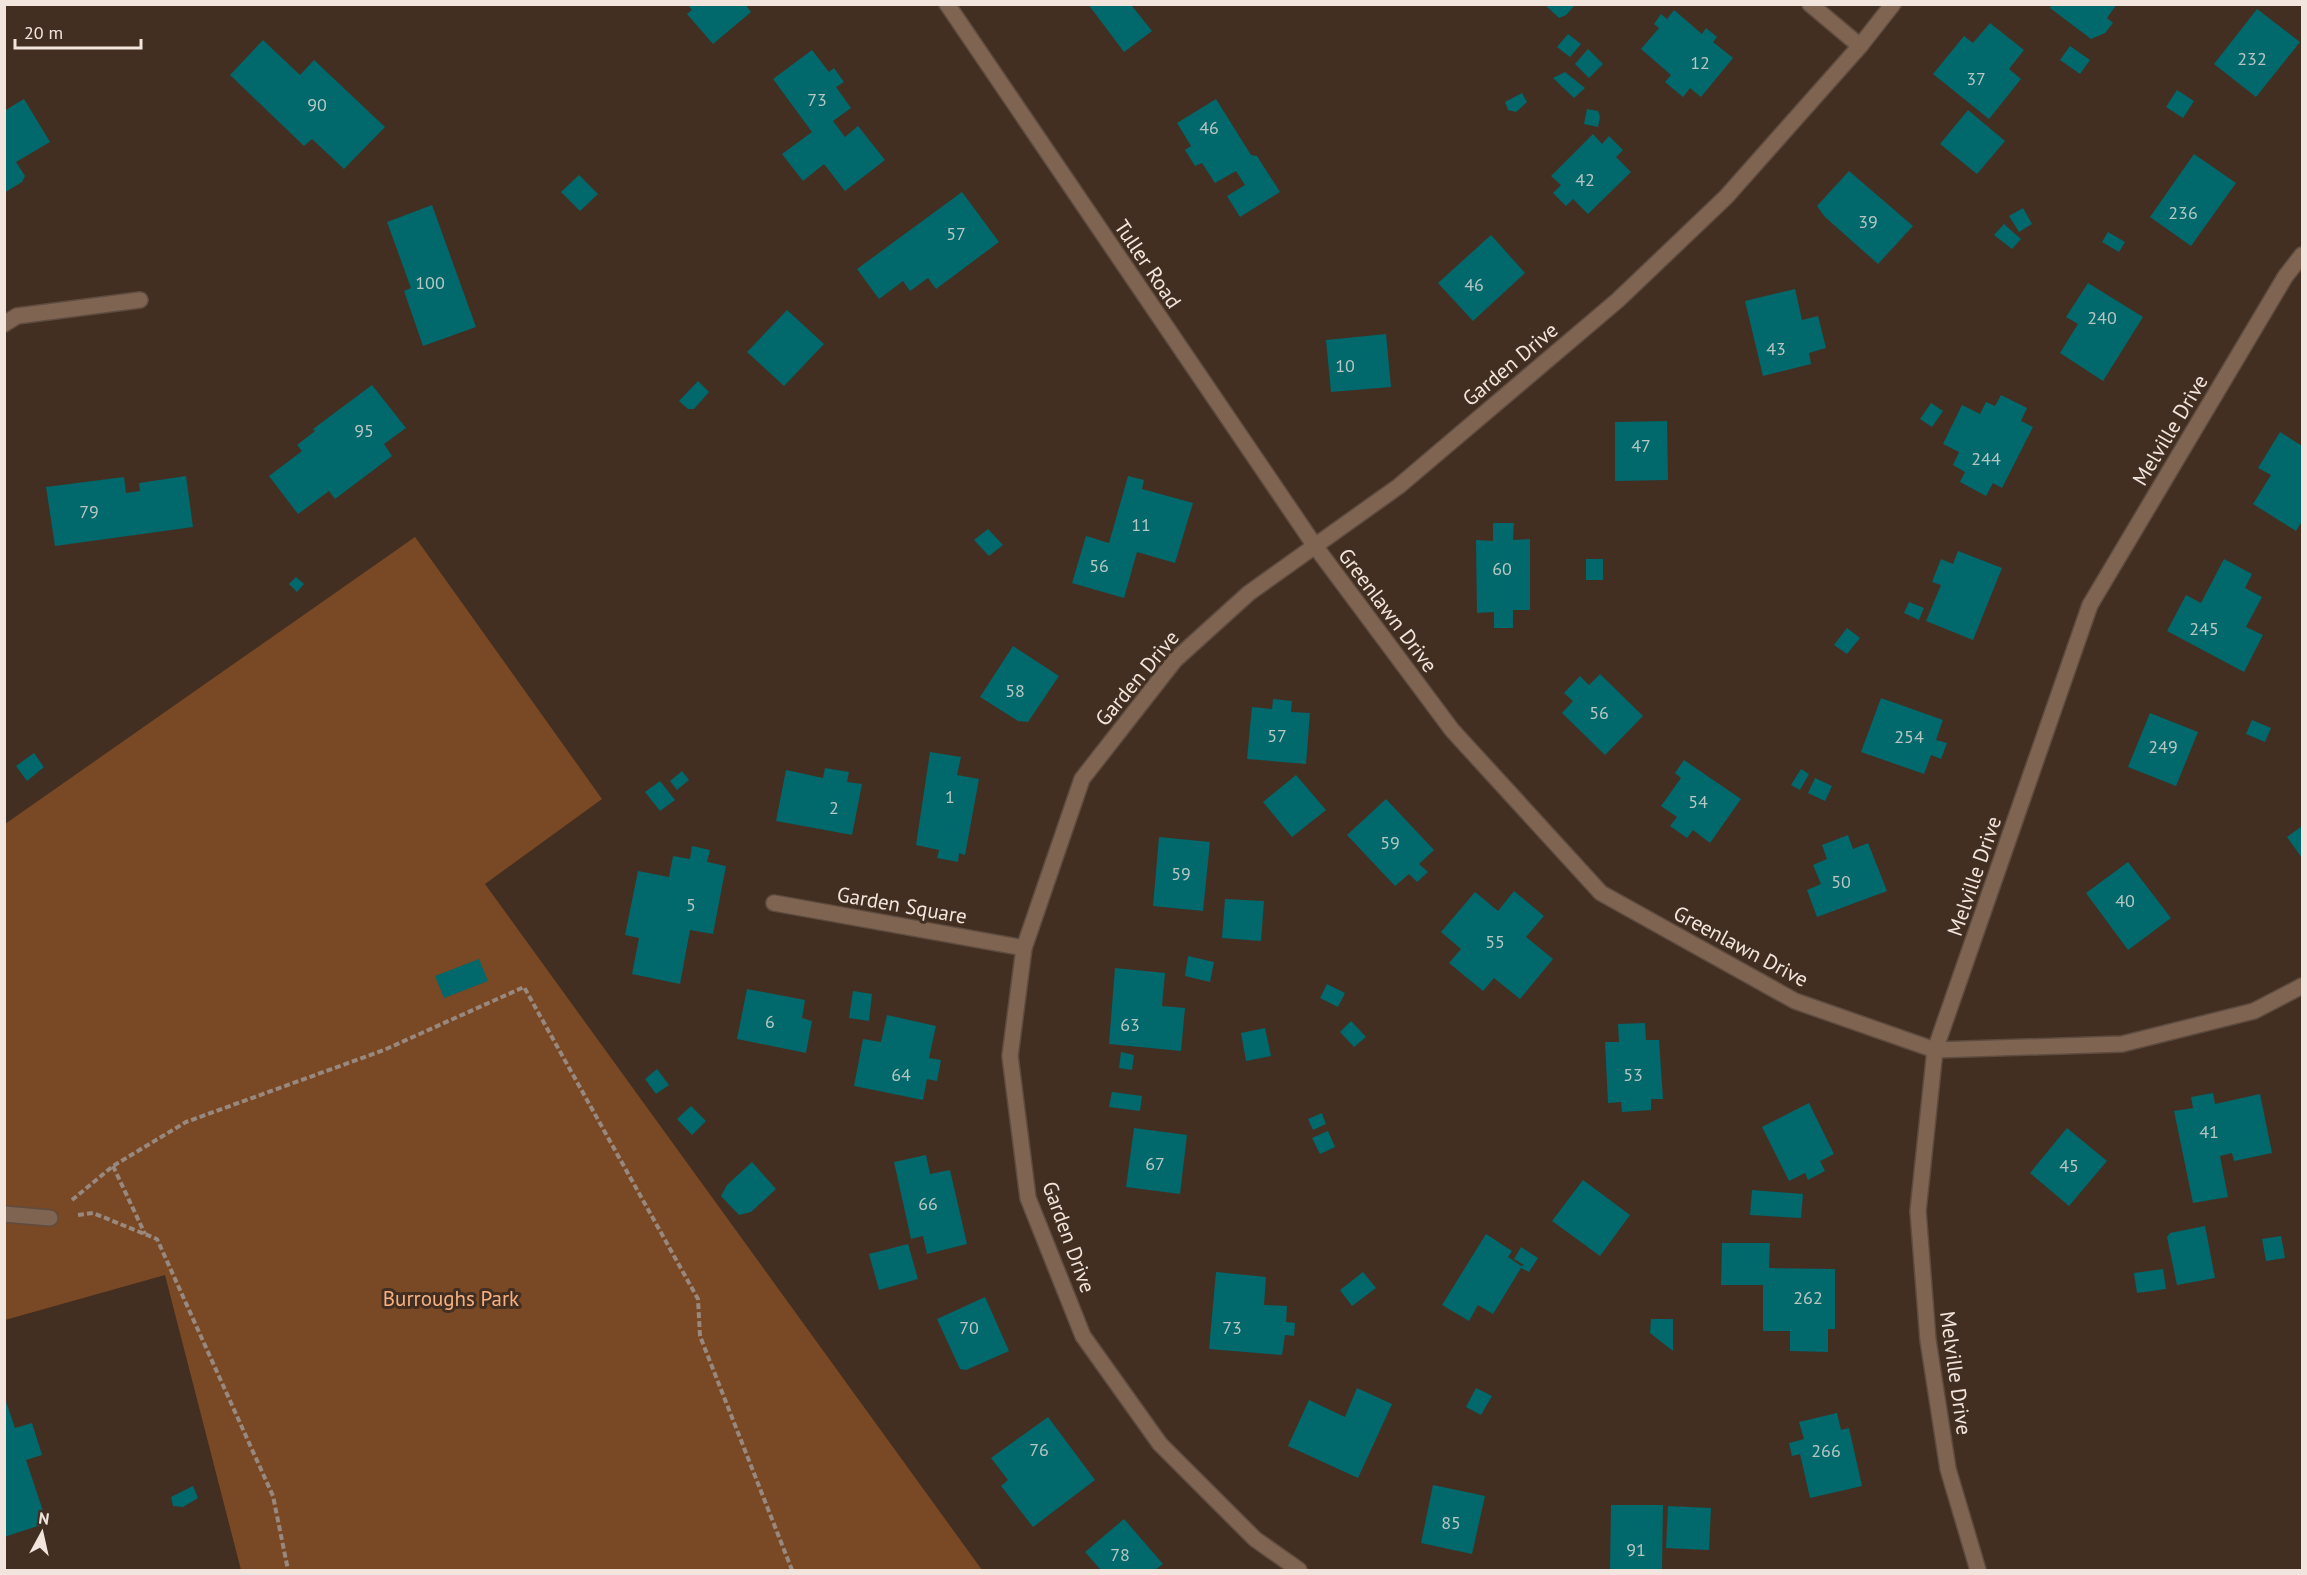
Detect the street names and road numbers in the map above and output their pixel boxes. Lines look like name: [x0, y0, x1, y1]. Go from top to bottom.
street label: Tuller Road: [1109, 215, 1187, 313]
street label: Garden Drive: [1457, 316, 1563, 412]
street label: Melville Drive: [2126, 370, 2214, 490]
street label: Greenlawn Drive: [1332, 542, 1444, 678]
street label: Garden Drive: [1089, 625, 1185, 731]
street label: Melville Drive: [1941, 813, 2007, 939]
street label: Garden Square: [835, 880, 969, 930]
street label: Greenlawn Drive: [1669, 899, 1813, 993]
street label: Garden Drive: [1036, 1178, 1102, 1296]
street label: Melville Drive: [1934, 1309, 1978, 1437]

